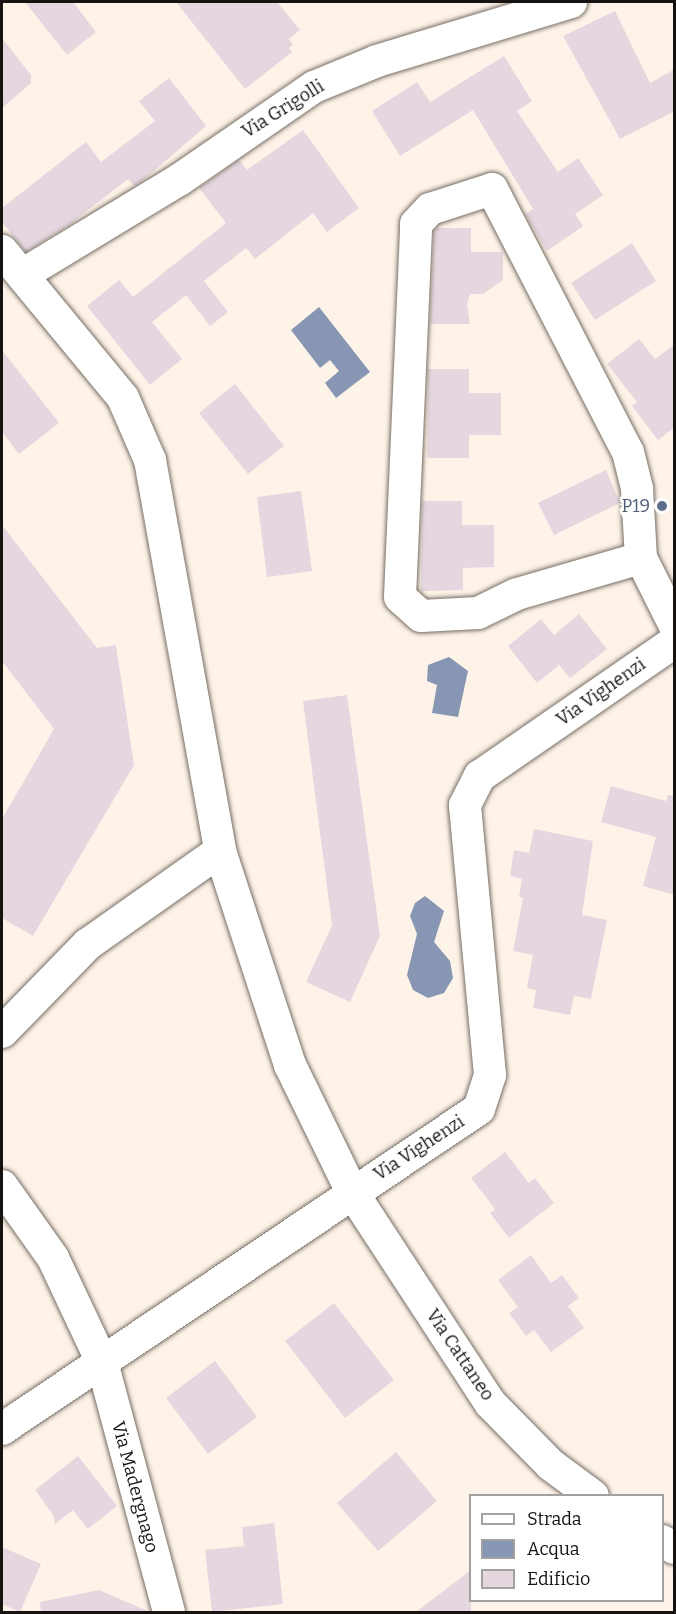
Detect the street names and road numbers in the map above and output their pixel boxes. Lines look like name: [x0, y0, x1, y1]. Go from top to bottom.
street label: Via Grigolli: [238, 75, 328, 143]
street label: Via Vighenzi: [552, 653, 650, 731]
street label: Via Vighenzi: [370, 1111, 468, 1185]
street label: Via Cattaneo: [422, 1305, 498, 1405]
street label: Via Madergnago: [107, 1419, 163, 1555]

